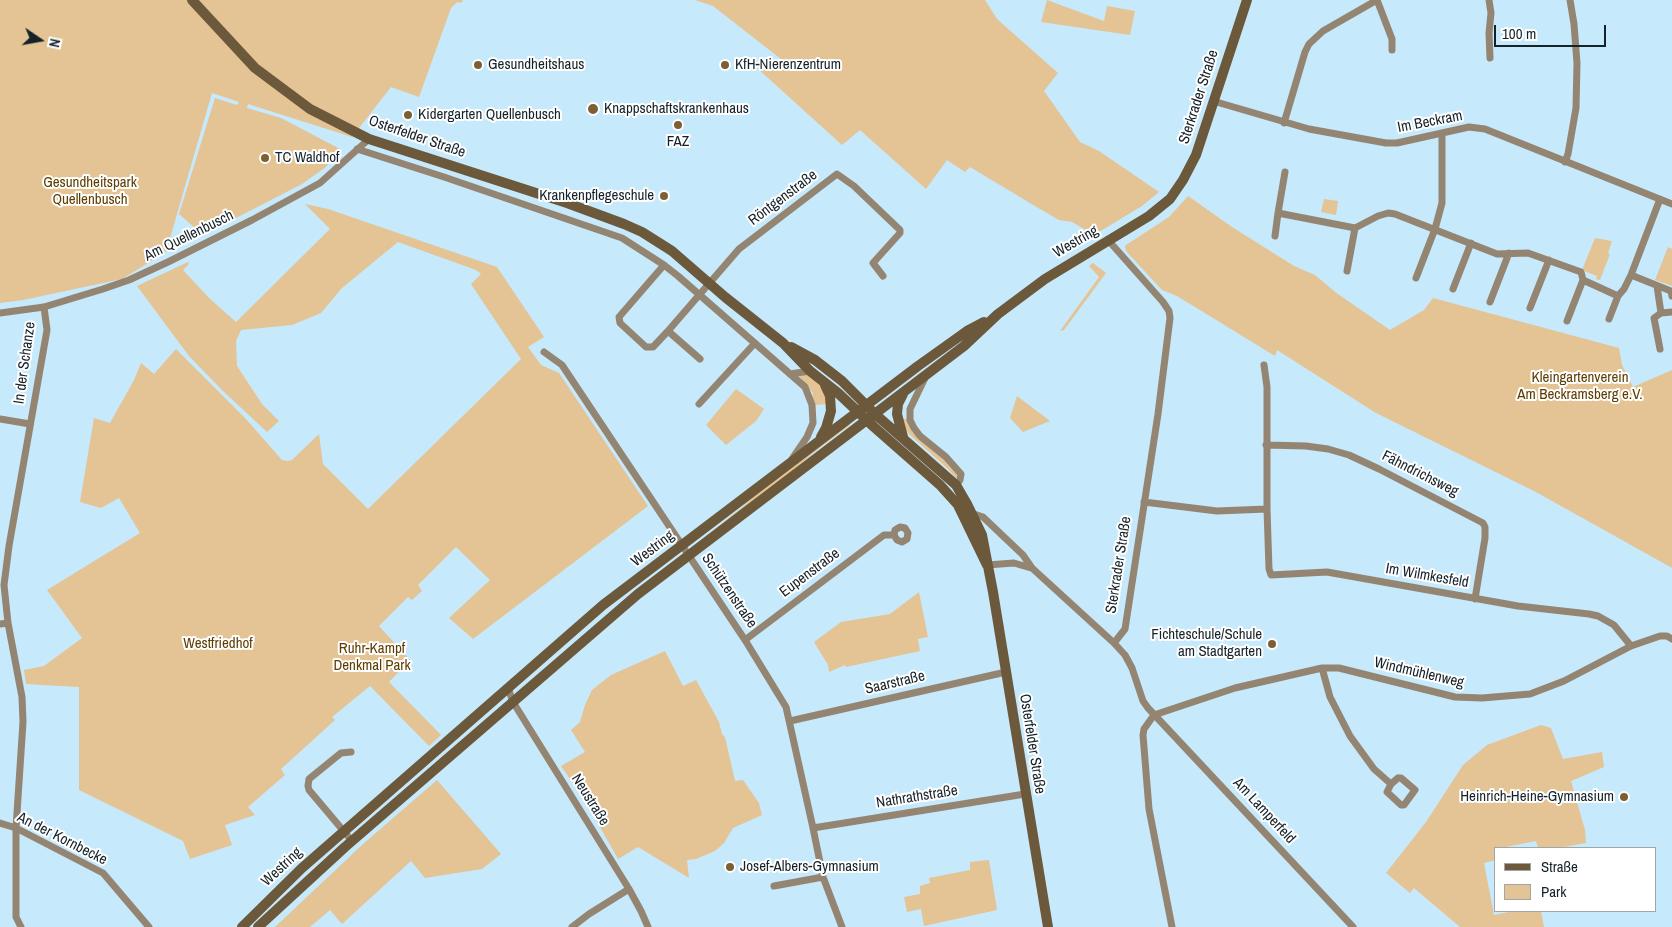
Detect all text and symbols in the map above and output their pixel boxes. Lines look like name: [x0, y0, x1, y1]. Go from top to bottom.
north arrow: [15, 15, 65, 65]
scale bar: [1497, 15, 1610, 47]
text: 100 m: [1502, 23, 1536, 44]
text: N: [45, 37, 64, 49]
street label: Sterkrader Straße: [1175, 48, 1223, 146]
place label: Gesundheitshaus: [488, 56, 584, 74]
place label: KfH-Nierenzentrum: [735, 56, 841, 74]
marker: Gesundheitshaus: [472, 59, 484, 71]
marker: KfH-Nierenzentrum: [719, 59, 731, 71]
place label: Knappschaftskrankenhaus: [604, 100, 749, 118]
marker: Knappschaftskrankenhaus: [586, 102, 600, 116]
place label: Kidergarten Quellenbusch: [418, 106, 561, 124]
street label: Im Beckram: [1396, 107, 1464, 137]
marker: Kidergarten Quellenbusch: [402, 109, 414, 121]
street label: Osterfelder Straße: [366, 112, 468, 162]
marker: FAZ: [672, 119, 684, 131]
place label: FAZ: [667, 133, 689, 151]
place label: TC Waldhof: [275, 149, 339, 167]
marker: TC Waldhof: [259, 152, 271, 164]
street label: Röntgenstraße: [745, 166, 821, 230]
park label: Gesundheitspark Quellenbusch: [43, 174, 137, 209]
place label: Krankenpflegeschule: [539, 187, 654, 205]
marker: Krankenpflegeschule: [658, 190, 670, 202]
street label: Am Quellenbusch: [141, 207, 237, 265]
street label: Westring: [1050, 222, 1102, 262]
street label: In der Schanze: [10, 321, 40, 405]
park label: Kleingartenverein Am Beckramsberg e.V.: [1517, 369, 1643, 404]
street label: Fähndrichsweg: [1379, 447, 1461, 501]
street label: Sterkrader Straße: [1102, 515, 1136, 615]
street label: Westring: [628, 527, 678, 571]
street label: Eupenstraße: [776, 545, 844, 601]
street label: Schützenstraße: [697, 550, 761, 632]
street label: Im Wilmkesfeld: [1384, 560, 1470, 592]
place label: Fichteschule/Schule am Stadtgarten: [1151, 626, 1262, 661]
park label: Westfriedhof: [183, 635, 253, 653]
marker: Fichteschule/Schule am Stadtgarten: [1266, 638, 1278, 650]
park label: Ruhr-Kampf Denkmal Park: [333, 640, 411, 675]
street label: Windmühlenweg: [1372, 654, 1466, 692]
street label: Saarstraße: [863, 667, 927, 699]
street label: Osterfelder Straße: [1015, 693, 1049, 795]
street label: Neustraße: [567, 771, 613, 829]
street label: Am Lamperfeld: [1229, 774, 1299, 848]
street label: Nathrathstraße: [875, 782, 959, 812]
place label: Heinrich-Heine-Gymnasium: [1460, 788, 1614, 806]
marker: Heinrich-Heine-Gymnasium: [1618, 791, 1630, 803]
street label: An der Kornbecke: [14, 809, 110, 869]
street label: Westring: [258, 844, 306, 890]
legend: [1494, 847, 1657, 912]
text: Straße: [1541, 856, 1578, 877]
place label: Josef-Albers-Gymnasium: [740, 858, 879, 876]
marker: Josef-Albers-Gymnasium: [724, 861, 736, 873]
text: Park: [1541, 881, 1566, 902]

